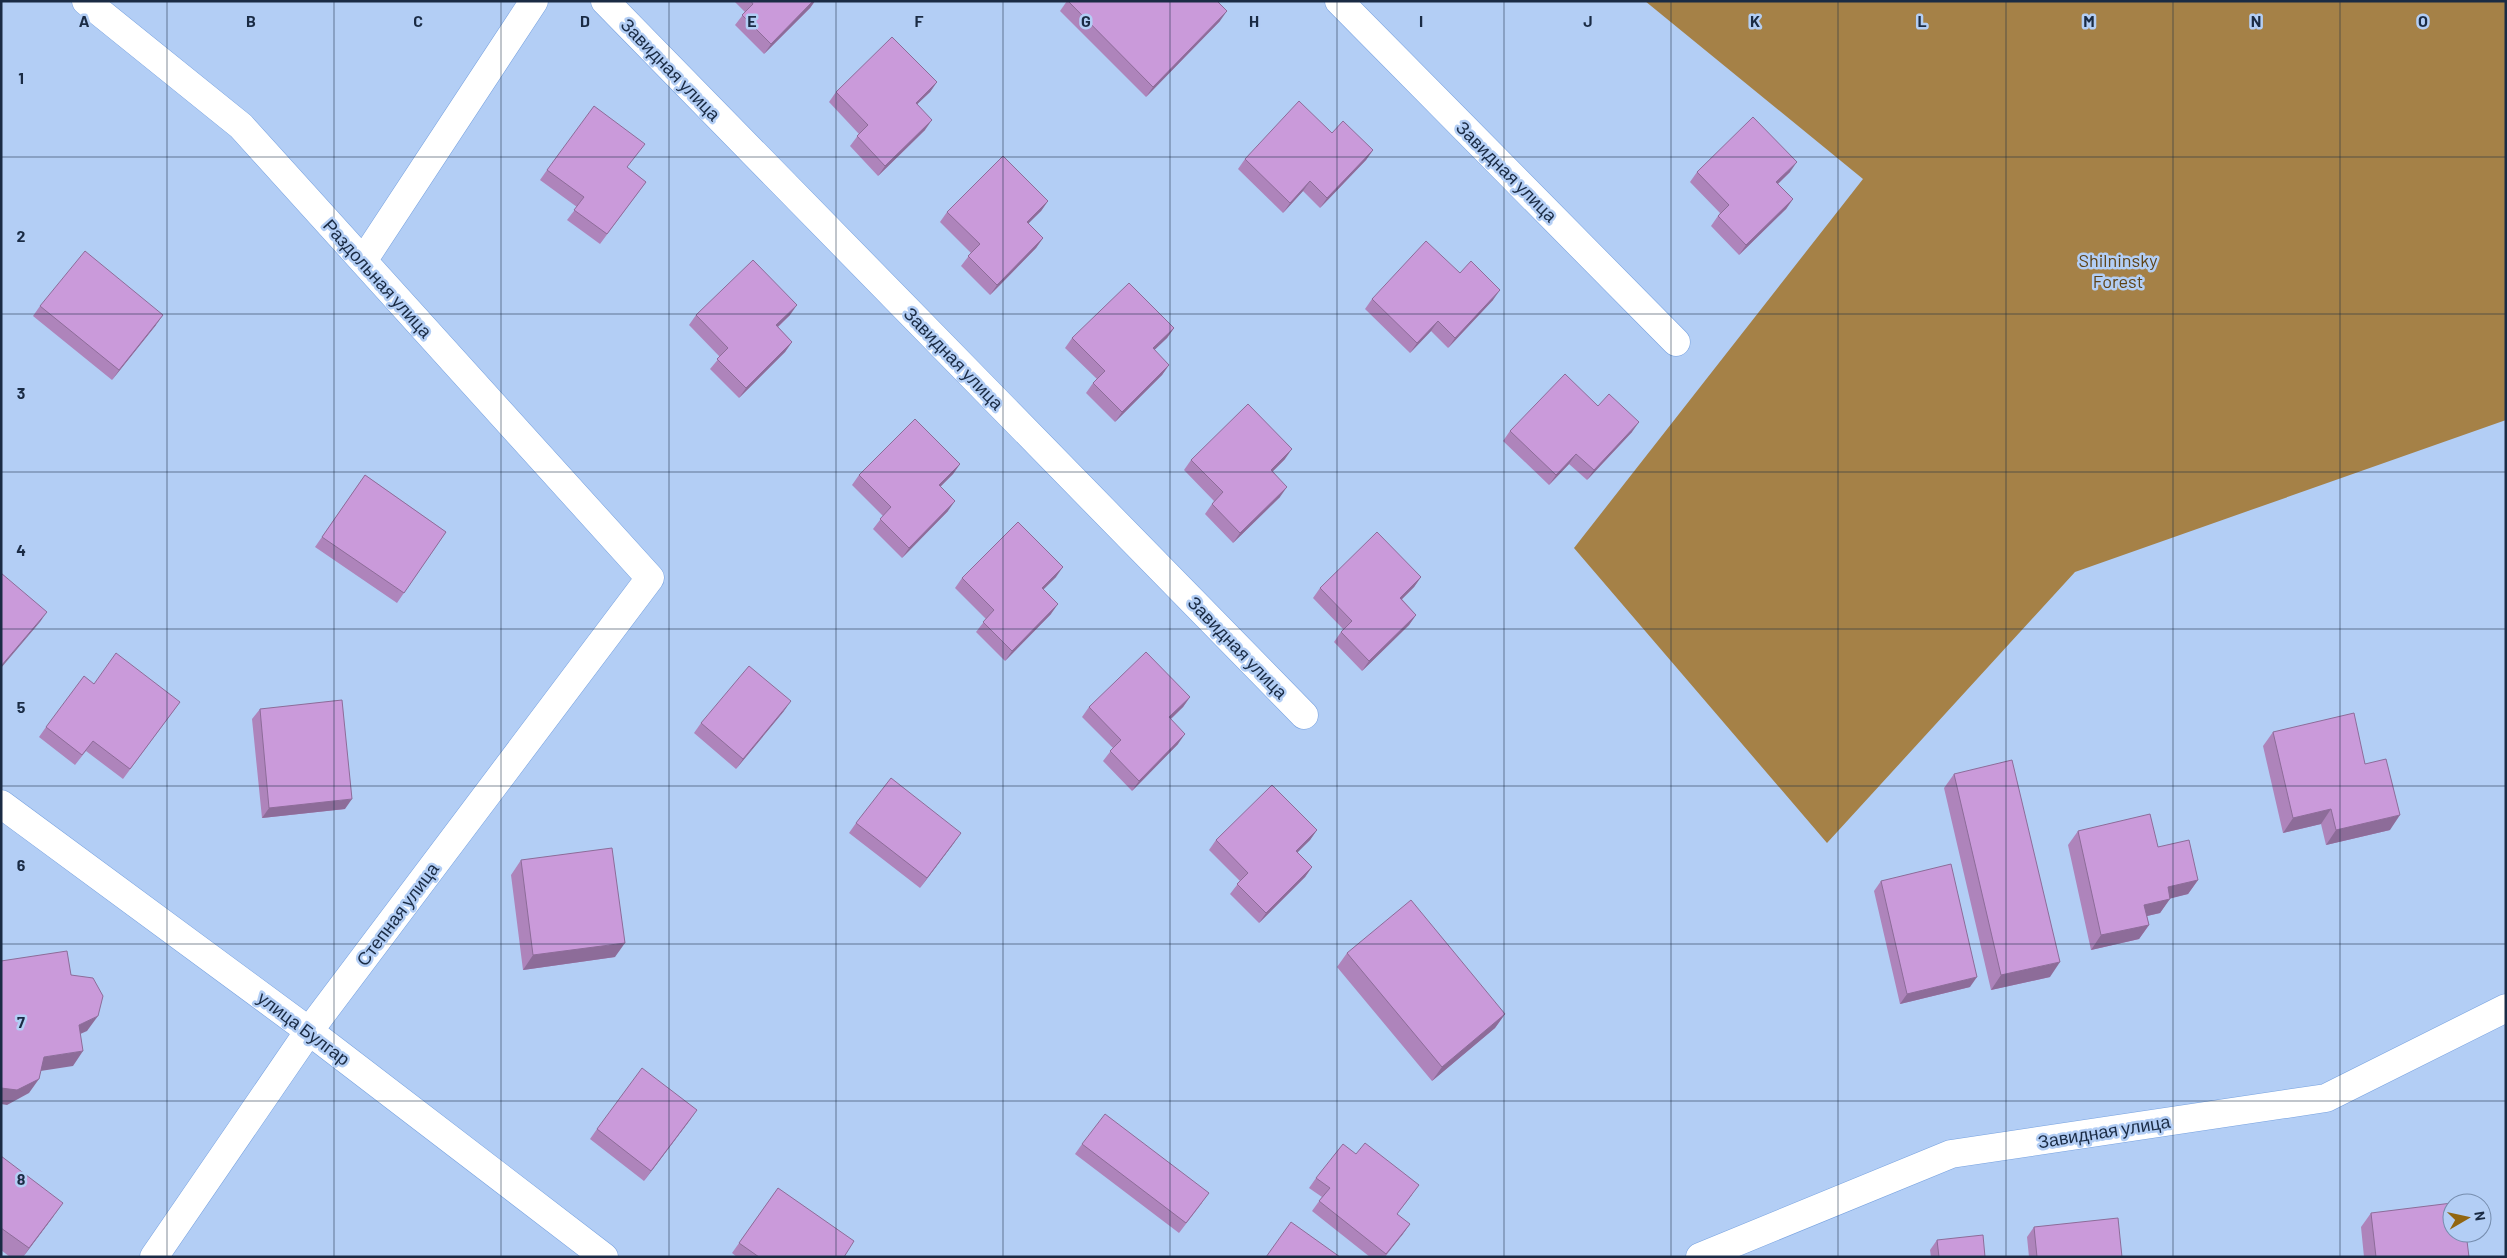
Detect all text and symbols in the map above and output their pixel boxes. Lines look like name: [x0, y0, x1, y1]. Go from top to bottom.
text: A: [79, 11, 90, 30]
text: B: [246, 11, 256, 30]
text: C: [413, 11, 423, 30]
text: D: [580, 11, 590, 30]
text: E: [747, 11, 757, 30]
text: F: [915, 11, 924, 30]
text: G: [1081, 11, 1091, 30]
text: H: [1249, 11, 1259, 30]
text: I: [1419, 11, 1423, 30]
text: J: [1583, 11, 1593, 30]
text: K: [1750, 11, 1760, 30]
text: L: [1917, 11, 1927, 30]
text: M: [2083, 11, 2095, 30]
text: N: [2251, 11, 2261, 30]
text: O: [2418, 11, 2428, 30]
street label: Завидная улица: [617, 13, 726, 125]
text: 1: [18, 68, 24, 87]
street label: Завидная улица: [1452, 116, 1563, 227]
street label: Раздольная улица: [319, 214, 438, 343]
text: 2: [17, 226, 26, 245]
park label: Shilninsky Forest: [2079, 249, 2157, 292]
street label: Завидная улица: [900, 302, 1009, 414]
text: 3: [17, 383, 25, 402]
text: 4: [16, 540, 26, 559]
street label: Завидная улица: [1184, 591, 1293, 703]
text: 5: [17, 697, 26, 716]
text: 6: [17, 855, 26, 874]
street label: Степная улица: [351, 857, 444, 970]
street label: улица Булгар: [254, 986, 354, 1070]
text: 7: [17, 1012, 25, 1031]
street label: Завидная улица: [2036, 1110, 2173, 1152]
text: 8: [17, 1169, 26, 1188]
north arrow: [2442, 1193, 2492, 1243]
text: N: [2471, 1210, 2489, 1222]

